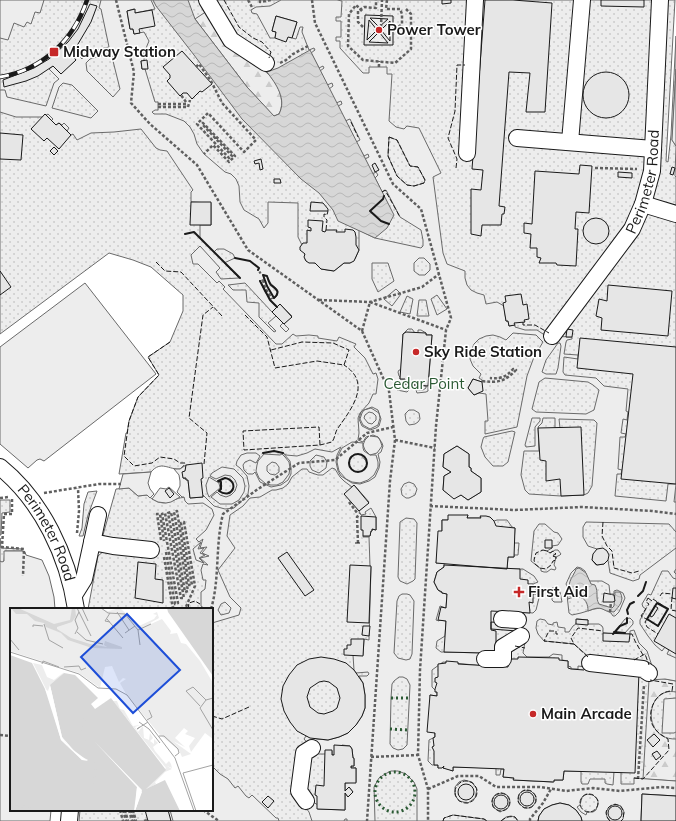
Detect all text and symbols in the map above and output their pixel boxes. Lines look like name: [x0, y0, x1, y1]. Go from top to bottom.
place label: Power Tower: [387, 20, 481, 39]
marker: Power Tower: [374, 25, 384, 35]
place label: Midway Station: [63, 42, 176, 61]
marker: Midway Station: [48, 46, 60, 58]
street label: Perimeter Road: [621, 129, 663, 237]
place label: Sky Ride Station: [424, 342, 542, 361]
marker: Sky Ride Station: [411, 347, 421, 357]
park label: Cedar Point: [384, 374, 464, 393]
street label: Perimeter Road: [14, 480, 80, 583]
place label: First Aid: [528, 582, 588, 601]
marker: First Aid: [513, 586, 525, 598]
inset map: [10, 608, 213, 811]
place label: Main Arcade: [541, 704, 632, 723]
marker: Main Arcade: [528, 709, 538, 719]

